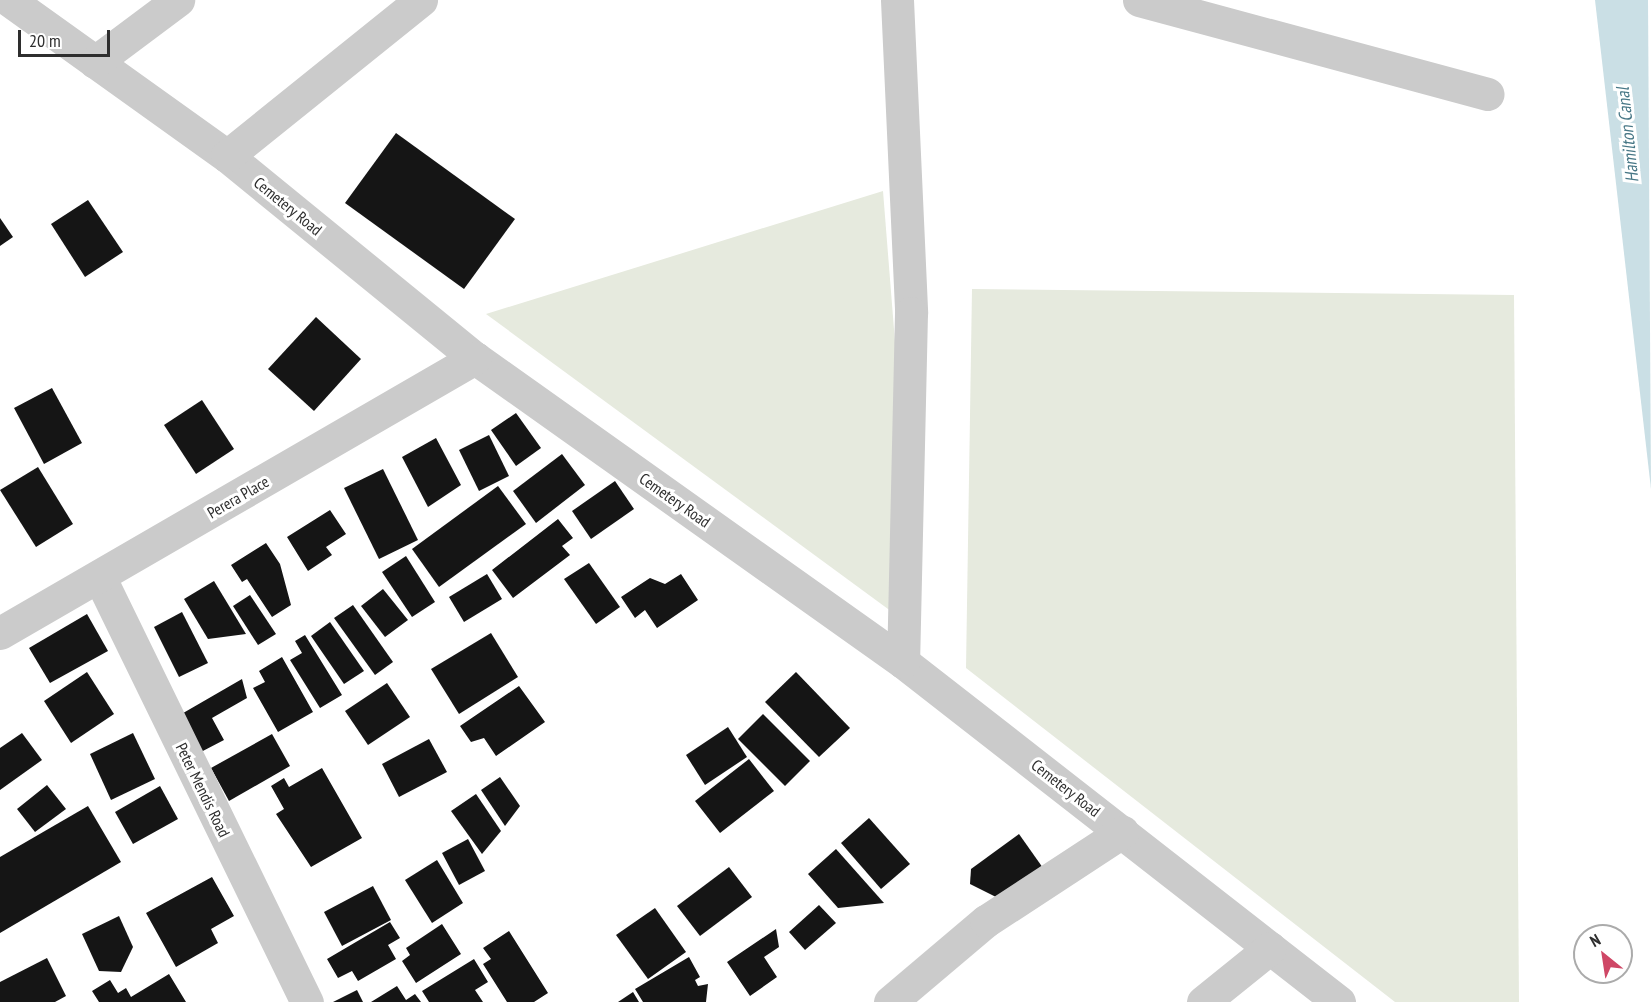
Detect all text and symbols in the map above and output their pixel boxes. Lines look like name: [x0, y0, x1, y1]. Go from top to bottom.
scale bar: [21, 18, 112, 56]
text: 20 m: [29, 29, 61, 52]
water label: Hamilton Canal: [1612, 86, 1644, 184]
street label: Cemetery Road: [250, 173, 326, 239]
street label: Cemetery Road: [636, 468, 714, 532]
street label: Perera Place: [204, 472, 272, 522]
street label: Peter Mendis Road: [172, 740, 234, 840]
street label: Cemetery Road: [1028, 755, 1104, 821]
north arrow: [1573, 924, 1633, 984]
text: N: [1586, 929, 1604, 951]

